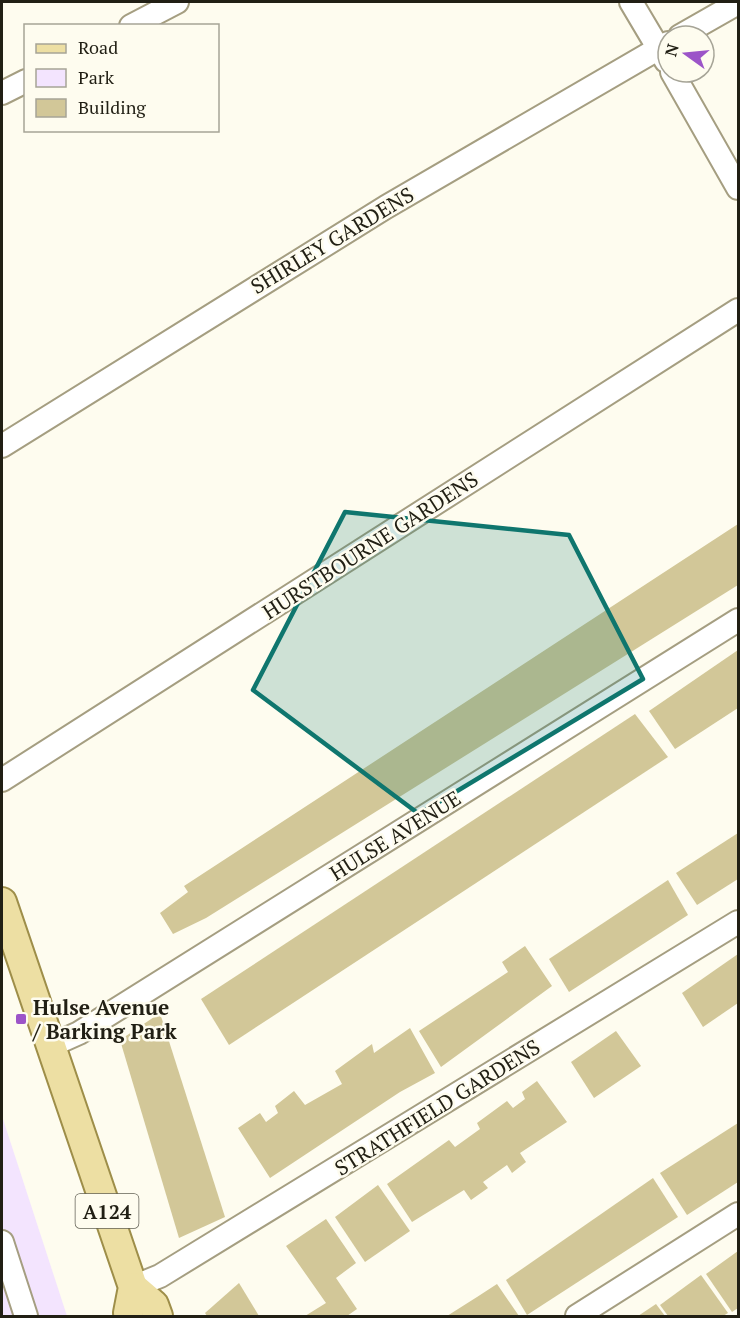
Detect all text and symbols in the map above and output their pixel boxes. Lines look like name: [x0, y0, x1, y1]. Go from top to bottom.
legend: [24, 24, 219, 132]
north arrow: [656, 24, 716, 84]
text: Road: [78, 35, 118, 59]
text: N: [659, 41, 684, 59]
text: Park: [78, 65, 115, 89]
text: Building: [78, 95, 146, 119]
street label: SHIRLEY GARDENS: [245, 180, 419, 300]
street label: HURSTBOURNE GARDENS: [257, 465, 483, 625]
street label: HULSE AVENUE: [324, 783, 466, 887]
place label: Hulse Avenue / Barking Park: [32, 993, 178, 1045]
marker: Hulse Avenue / Barking Park: [14, 1012, 28, 1026]
street label: STRATHFIELD GARDENS: [329, 1032, 545, 1182]
road number: A124: [76, 1194, 138, 1228]

